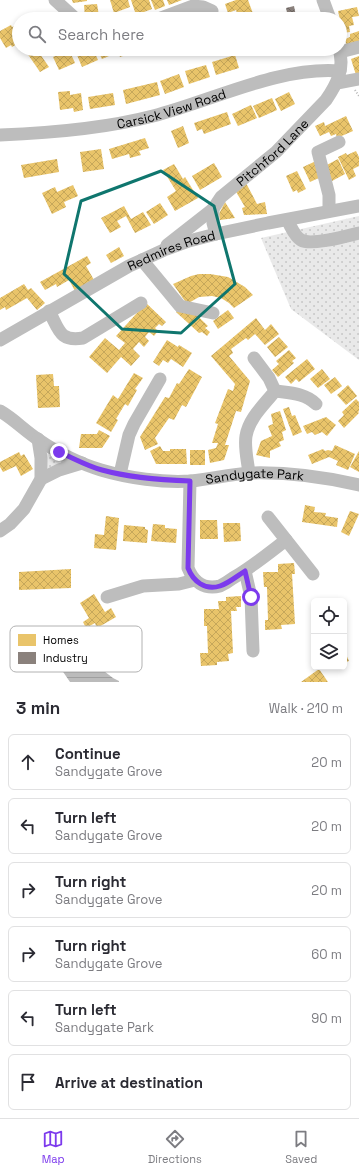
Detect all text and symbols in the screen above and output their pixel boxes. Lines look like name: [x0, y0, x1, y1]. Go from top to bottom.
search box: [12, 12, 347, 56]
icon: search: [26, 23, 48, 45]
text: Search here: [58, 25, 144, 44]
street label: Carsick View Road: [115, 85, 228, 133]
street label: Pitchford Lane: [233, 115, 313, 190]
street label: Redmires Road: [124, 227, 217, 275]
route end: [50, 443, 68, 461]
street label: Sandygate Park: [204, 465, 305, 488]
route start: [242, 588, 260, 606]
map controls: [311, 598, 347, 670]
button: locate: [311, 598, 347, 634]
legend: [10, 626, 142, 672]
text: Homes: [43, 633, 79, 647]
button: layers: [311, 634, 347, 670]
text: Industry: [43, 651, 88, 665]
text: 3 min: [16, 697, 60, 719]
text: Walk · 210 m: [269, 700, 343, 717]
text: Continue: [55, 744, 121, 763]
icon: ahead: [17, 751, 39, 773]
text: 20 m: [311, 754, 342, 771]
text: Sandygate Grove: [55, 763, 162, 780]
text: Turn left: [55, 808, 117, 827]
icon: left: [17, 815, 39, 837]
text: 20 m: [311, 818, 342, 835]
text: Sandygate Grove: [55, 827, 162, 844]
text: Turn right: [55, 872, 126, 891]
icon: right: [17, 879, 39, 901]
text: 20 m: [311, 882, 342, 899]
text: Sandygate Grove: [55, 891, 162, 908]
text: Turn right: [55, 936, 126, 955]
icon: right: [17, 943, 39, 965]
text: 60 m: [311, 946, 342, 963]
text: Sandygate Grove: [55, 955, 162, 972]
text: Turn left: [55, 1000, 117, 1019]
icon: left: [17, 1007, 39, 1029]
text: 90 m: [311, 1010, 342, 1027]
text: Sandygate Park: [55, 1019, 154, 1036]
icon: arrive: [17, 1071, 39, 1093]
text: Arrive at destination: [55, 1073, 203, 1092]
tab: Map: [42, 1128, 65, 1166]
tab: Directions: [148, 1128, 202, 1166]
tab: Saved: [285, 1128, 317, 1166]

